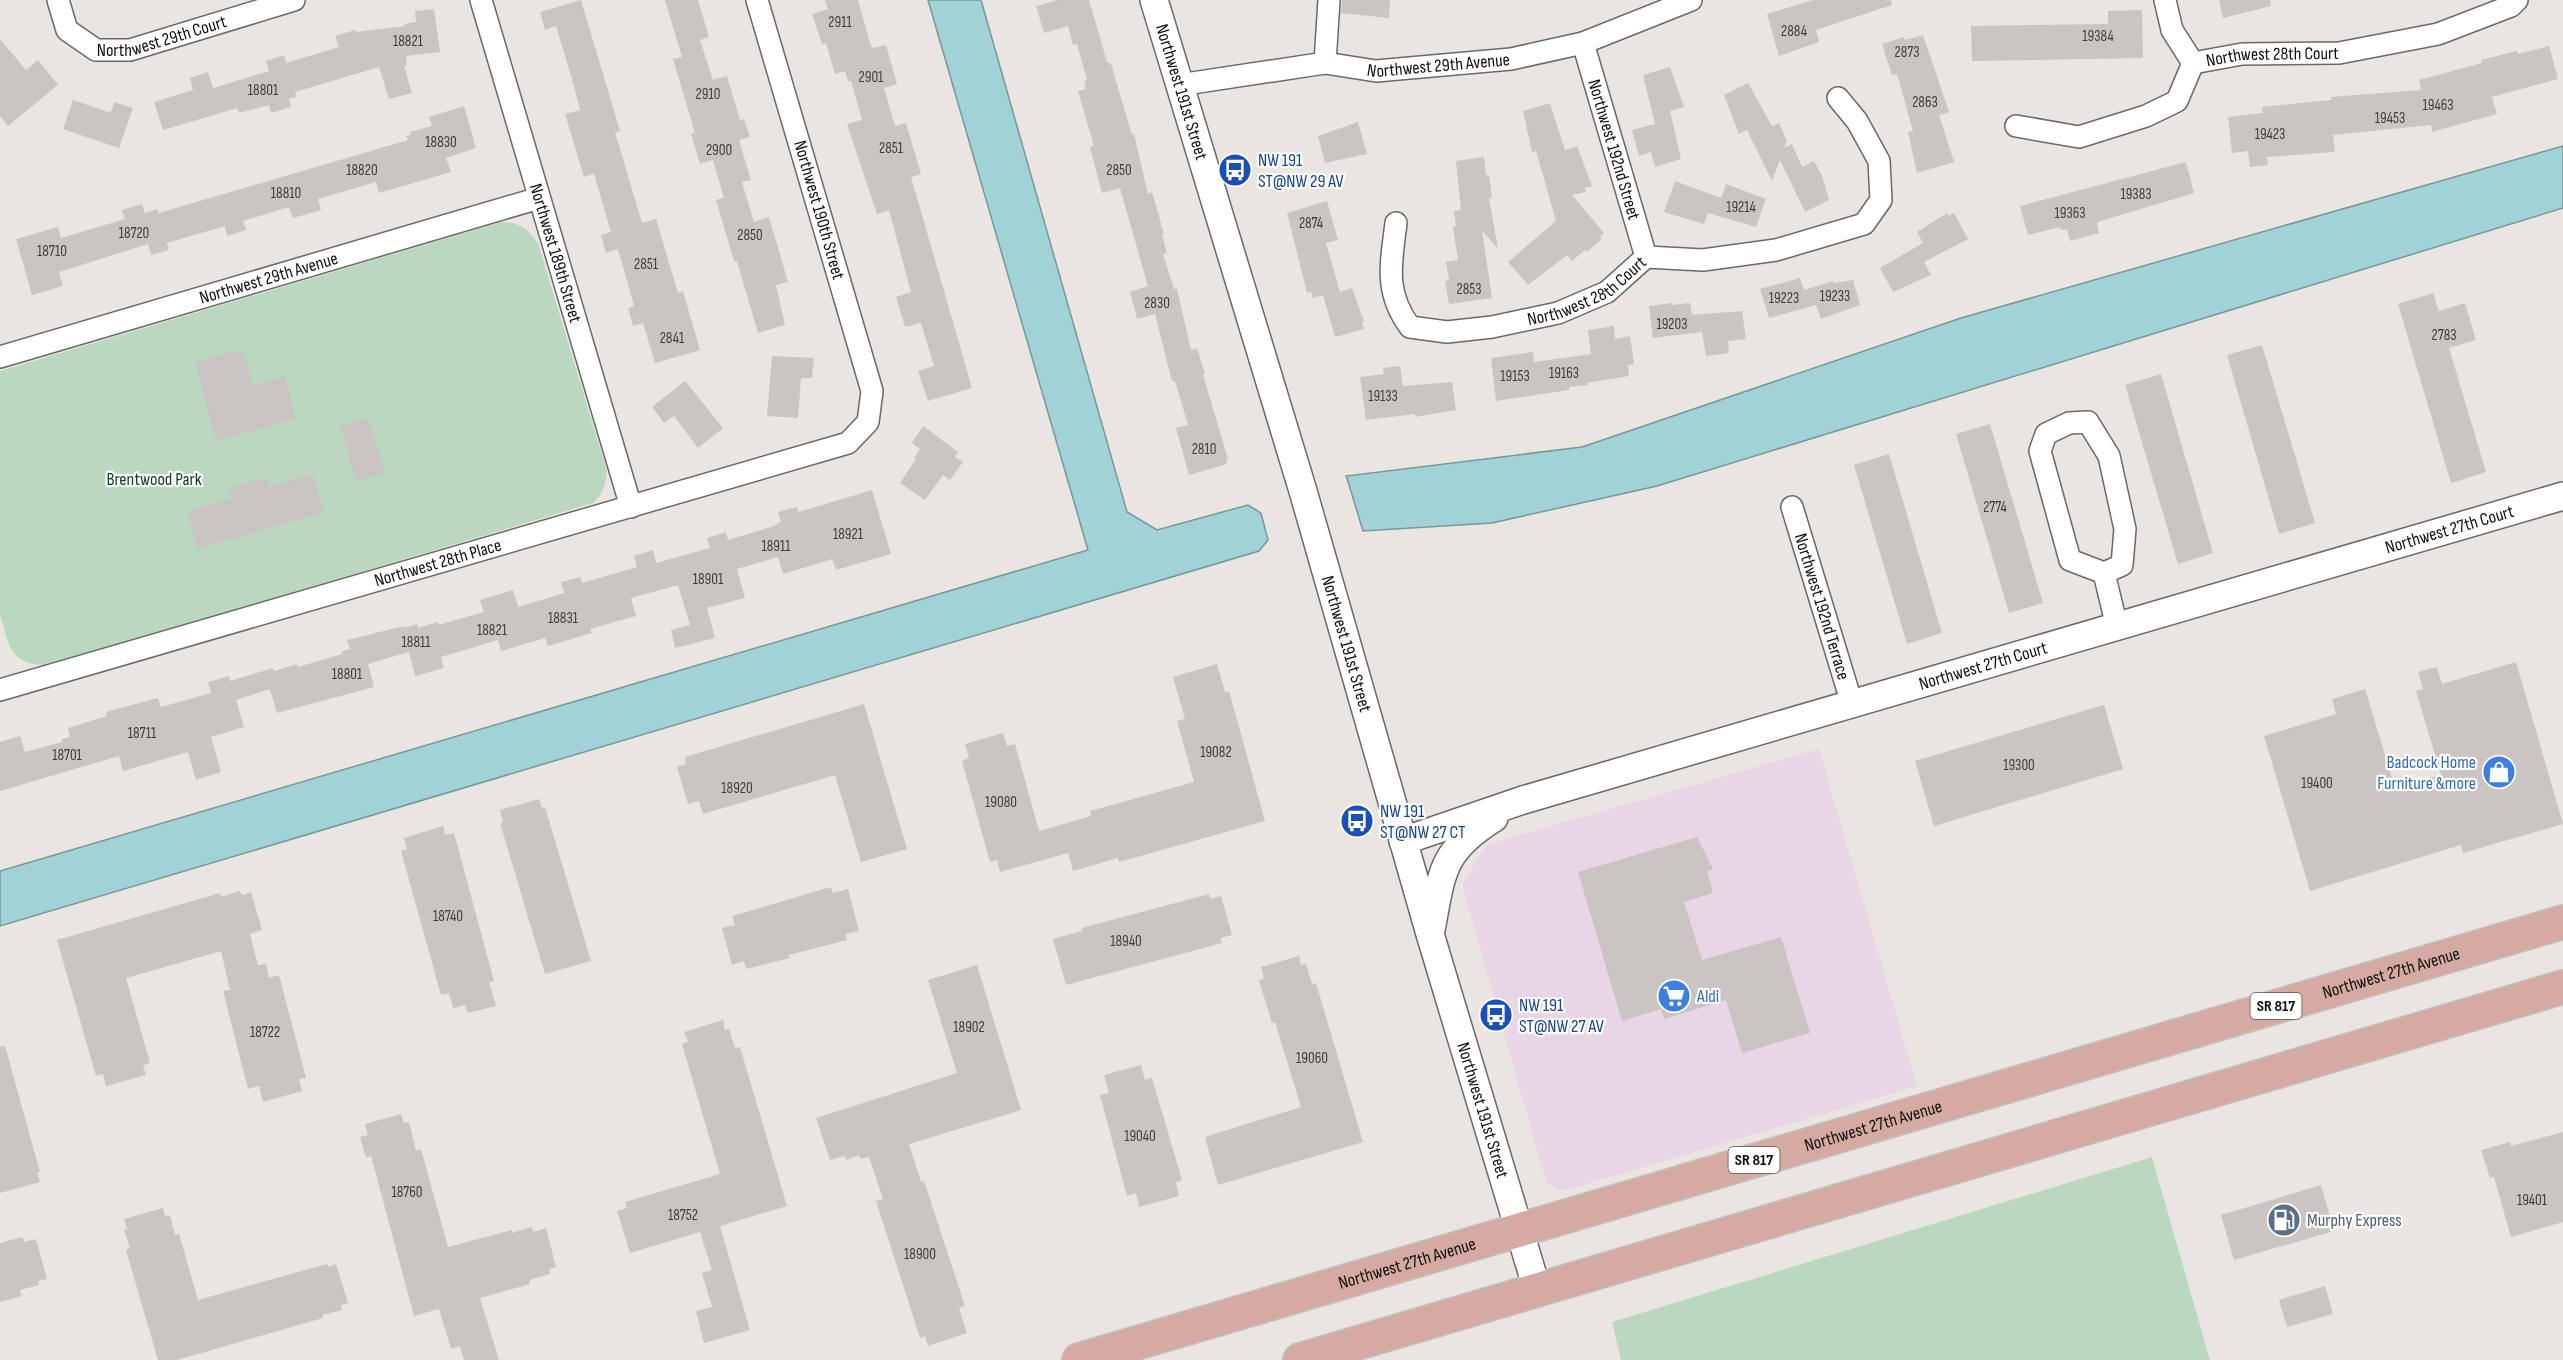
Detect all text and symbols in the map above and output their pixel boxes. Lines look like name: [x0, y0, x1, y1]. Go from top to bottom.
street label: Northwest 29th Court: [97, 11, 229, 61]
house number: 2911: [828, 13, 852, 32]
street label: Northwest 191st Street: [1151, 21, 1213, 163]
house number: 2884: [1781, 22, 1807, 41]
house number: 19384: [2082, 27, 2114, 46]
house number: 18821: [393, 32, 424, 51]
street label: Northwest 28th Court: [2204, 42, 2339, 71]
house number: 2873: [1895, 43, 1920, 62]
street label: Northwest 29th Avenue: [1366, 49, 1511, 81]
house number: 2901: [859, 68, 884, 87]
street label: Northwest 192nd Street: [1584, 77, 1645, 223]
house number: 18801: [248, 81, 279, 100]
house number: 2910: [696, 85, 720, 104]
house number: 2863: [1912, 93, 1938, 112]
house number: 19463: [2422, 96, 2454, 115]
house number: 19453: [2375, 109, 2405, 128]
house number: 19423: [2255, 125, 2285, 144]
house number: 18830: [425, 133, 457, 152]
street label: Northwest 190th Street: [789, 138, 849, 282]
house number: 2851: [879, 139, 904, 158]
house number: 2900: [706, 141, 732, 160]
place label: NW 191 ST@NW 29 AV: [1258, 150, 1344, 192]
bus stop icon: NW 191 ST@NW 29 AV: [1217, 152, 1253, 188]
house number: 18820: [346, 161, 378, 180]
house number: 2850: [1106, 161, 1132, 180]
street label: Northwest 189th Street: [525, 181, 587, 326]
house number: 18810: [271, 184, 301, 203]
house number: 19383: [2120, 185, 2152, 204]
house number: 19214: [1726, 198, 1756, 217]
house number: 19363: [2054, 204, 2086, 223]
house number: 2874: [1299, 214, 1323, 233]
house number: 18720: [119, 224, 149, 243]
house number: 2850: [737, 226, 763, 245]
house number: 18710: [37, 242, 67, 261]
street label: Northwest 29th Avenue: [197, 247, 340, 308]
street label: Northwest 28th Court: [1525, 251, 1651, 330]
house number: 2851: [634, 255, 659, 274]
house number: 2853: [1456, 280, 1482, 299]
house number: 19233: [1820, 287, 1850, 306]
house number: 19223: [1769, 289, 1799, 308]
house number: 2830: [1144, 294, 1170, 313]
house number: 19203: [1656, 315, 1688, 334]
house number: 2783: [2432, 326, 2457, 345]
house number: 2841: [660, 329, 685, 348]
house number: 19163: [1549, 364, 1579, 383]
house number: 19153: [1500, 367, 1530, 386]
house number: 19133: [1368, 387, 1398, 406]
house number: 2810: [1192, 440, 1216, 459]
park label: Brentwood Park: [106, 469, 202, 490]
house number: 2774: [1983, 498, 2007, 517]
street label: Northwest 27th Court: [2383, 500, 2517, 558]
house number: 18921: [833, 525, 864, 544]
street label: Northwest 192nd Terrace: [1790, 531, 1854, 682]
street label: Northwest 28th Place: [372, 534, 504, 591]
house number: 18911: [762, 537, 791, 556]
house number: 18901: [693, 570, 724, 589]
street label: Northwest 191st Street: [1317, 573, 1376, 715]
house number: 18831: [548, 609, 579, 628]
house number: 18821: [477, 621, 508, 640]
house number: 18811: [402, 633, 431, 652]
street label: Northwest 27th Court: [1916, 637, 2050, 694]
house number: 18801: [332, 665, 363, 684]
house number: 18711: [128, 724, 157, 743]
house number: 19082: [1200, 743, 1232, 762]
house number: 18701: [52, 746, 83, 765]
place label: Badcock Home Furniture &more: [2377, 752, 2476, 794]
shop icon: Badcock Home Furniture &more: [2481, 754, 2517, 790]
house number: 19300: [2003, 756, 2035, 775]
house number: 19400: [2301, 774, 2333, 793]
house number: 18920: [721, 779, 753, 798]
house number: 19080: [985, 793, 1017, 812]
place label: NW 191 ST@NW 27 CT: [1380, 801, 1465, 843]
bus stop icon: NW 191 ST@NW 27 CT: [1339, 803, 1375, 839]
house number: 18740: [433, 907, 463, 926]
house number: 18940: [1110, 932, 1142, 951]
street label: Northwest 27th Avenue: [2320, 943, 2462, 1003]
supermarket icon: Aldi: [1656, 978, 1692, 1014]
place label: Aldi: [1696, 986, 1719, 1007]
road number: SR 817: [2250, 993, 2302, 1019]
place label: NW 191 ST@NW 27 AV: [1519, 995, 1604, 1037]
bus stop icon: NW 191 ST@NW 27 AV: [1478, 997, 1514, 1033]
house number: 18902: [953, 1018, 985, 1037]
house number: 18722: [250, 1023, 280, 1042]
street label: Northwest 191st Street: [1453, 1040, 1514, 1181]
house number: 19060: [1296, 1049, 1328, 1068]
street label: Northwest 27th Avenue: [1802, 1095, 1944, 1156]
house number: 19040: [1124, 1127, 1156, 1146]
road number: SR 817: [1728, 1147, 1780, 1173]
house number: 18760: [391, 1183, 423, 1202]
house number: 19401: [2517, 1191, 2548, 1210]
fuel station icon: Murphy Express: [2266, 1202, 2302, 1238]
house number: 18752: [668, 1206, 698, 1225]
place label: Murphy Express: [2307, 1210, 2402, 1231]
street label: Northwest 27th Avenue: [1336, 1233, 1478, 1293]
house number: 18900: [904, 1245, 936, 1264]

